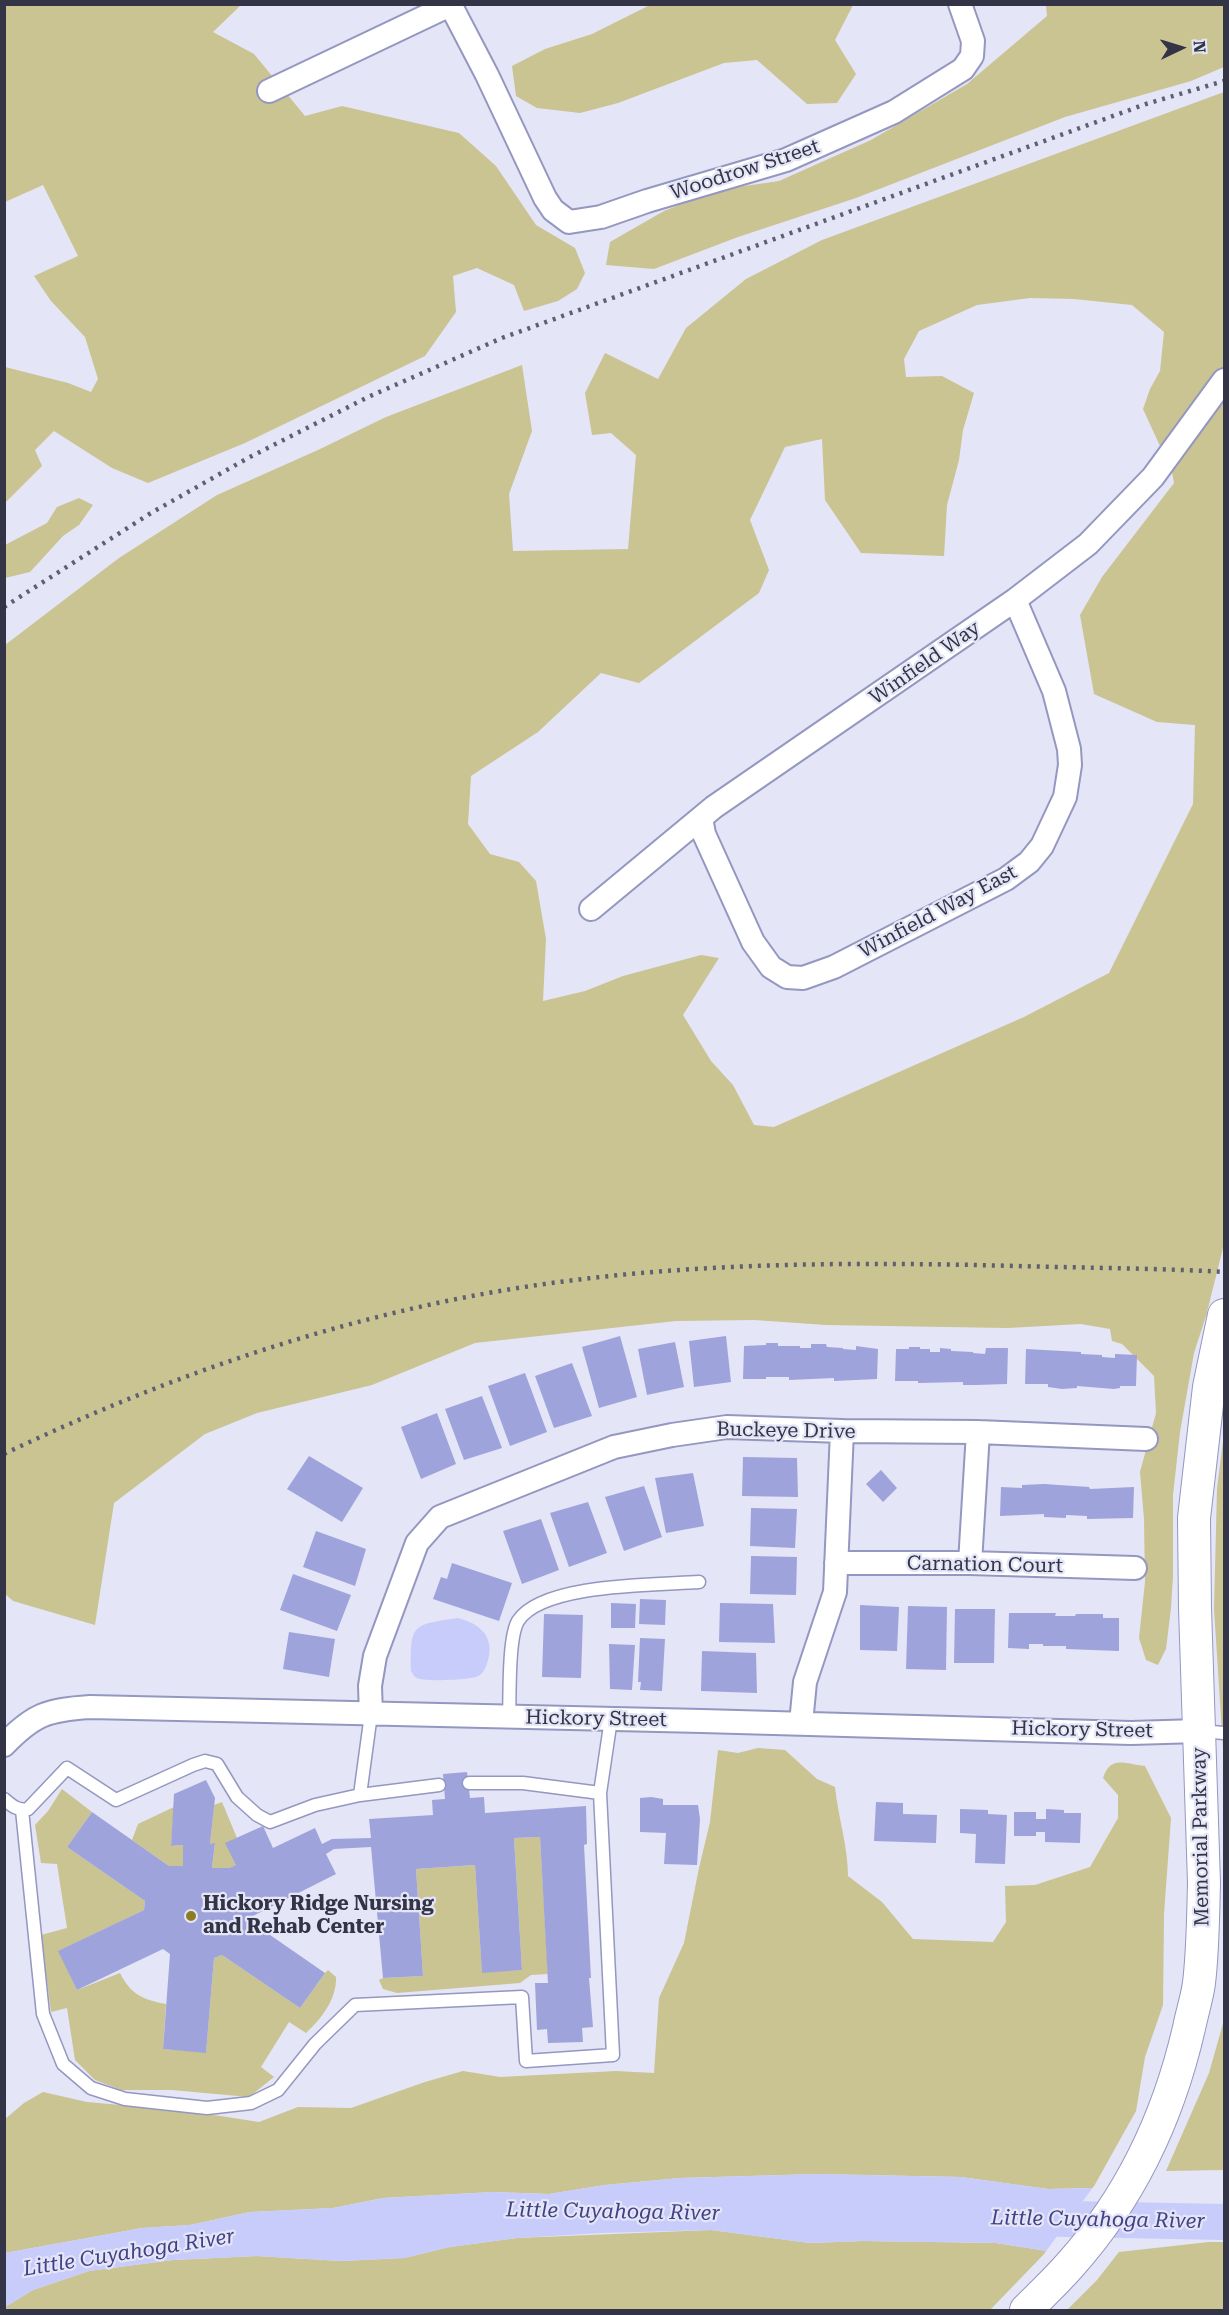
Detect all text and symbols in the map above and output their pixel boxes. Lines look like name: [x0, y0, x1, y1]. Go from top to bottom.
north arrow: [1151, 18, 1211, 78]
text: N: [1190, 40, 1209, 54]
street label: Woodrow Street: [667, 135, 823, 205]
street label: Winfield Way: [865, 616, 985, 710]
street label: Winfield Way East: [855, 860, 1021, 964]
street label: Buckeye Drive: [716, 1418, 856, 1444]
street label: Carnation Court: [907, 1552, 1063, 1578]
street label: Hickory Street: [525, 1706, 667, 1732]
street label: Hickory Street: [1011, 1717, 1153, 1743]
street label: Memorial Parkway: [1187, 1747, 1215, 1927]
place label: Hickory Ridge Nursing and Rehab Center: [203, 1892, 434, 1939]
marker: Hickory Ridge Nursing and Rehab Center: [184, 1909, 198, 1923]
water label: Little Cuyahoga River: [506, 2198, 720, 2226]
water label: Little Cuyahoga River: [991, 2206, 1205, 2234]
water label: Little Cuyahoga River: [21, 2224, 237, 2282]

